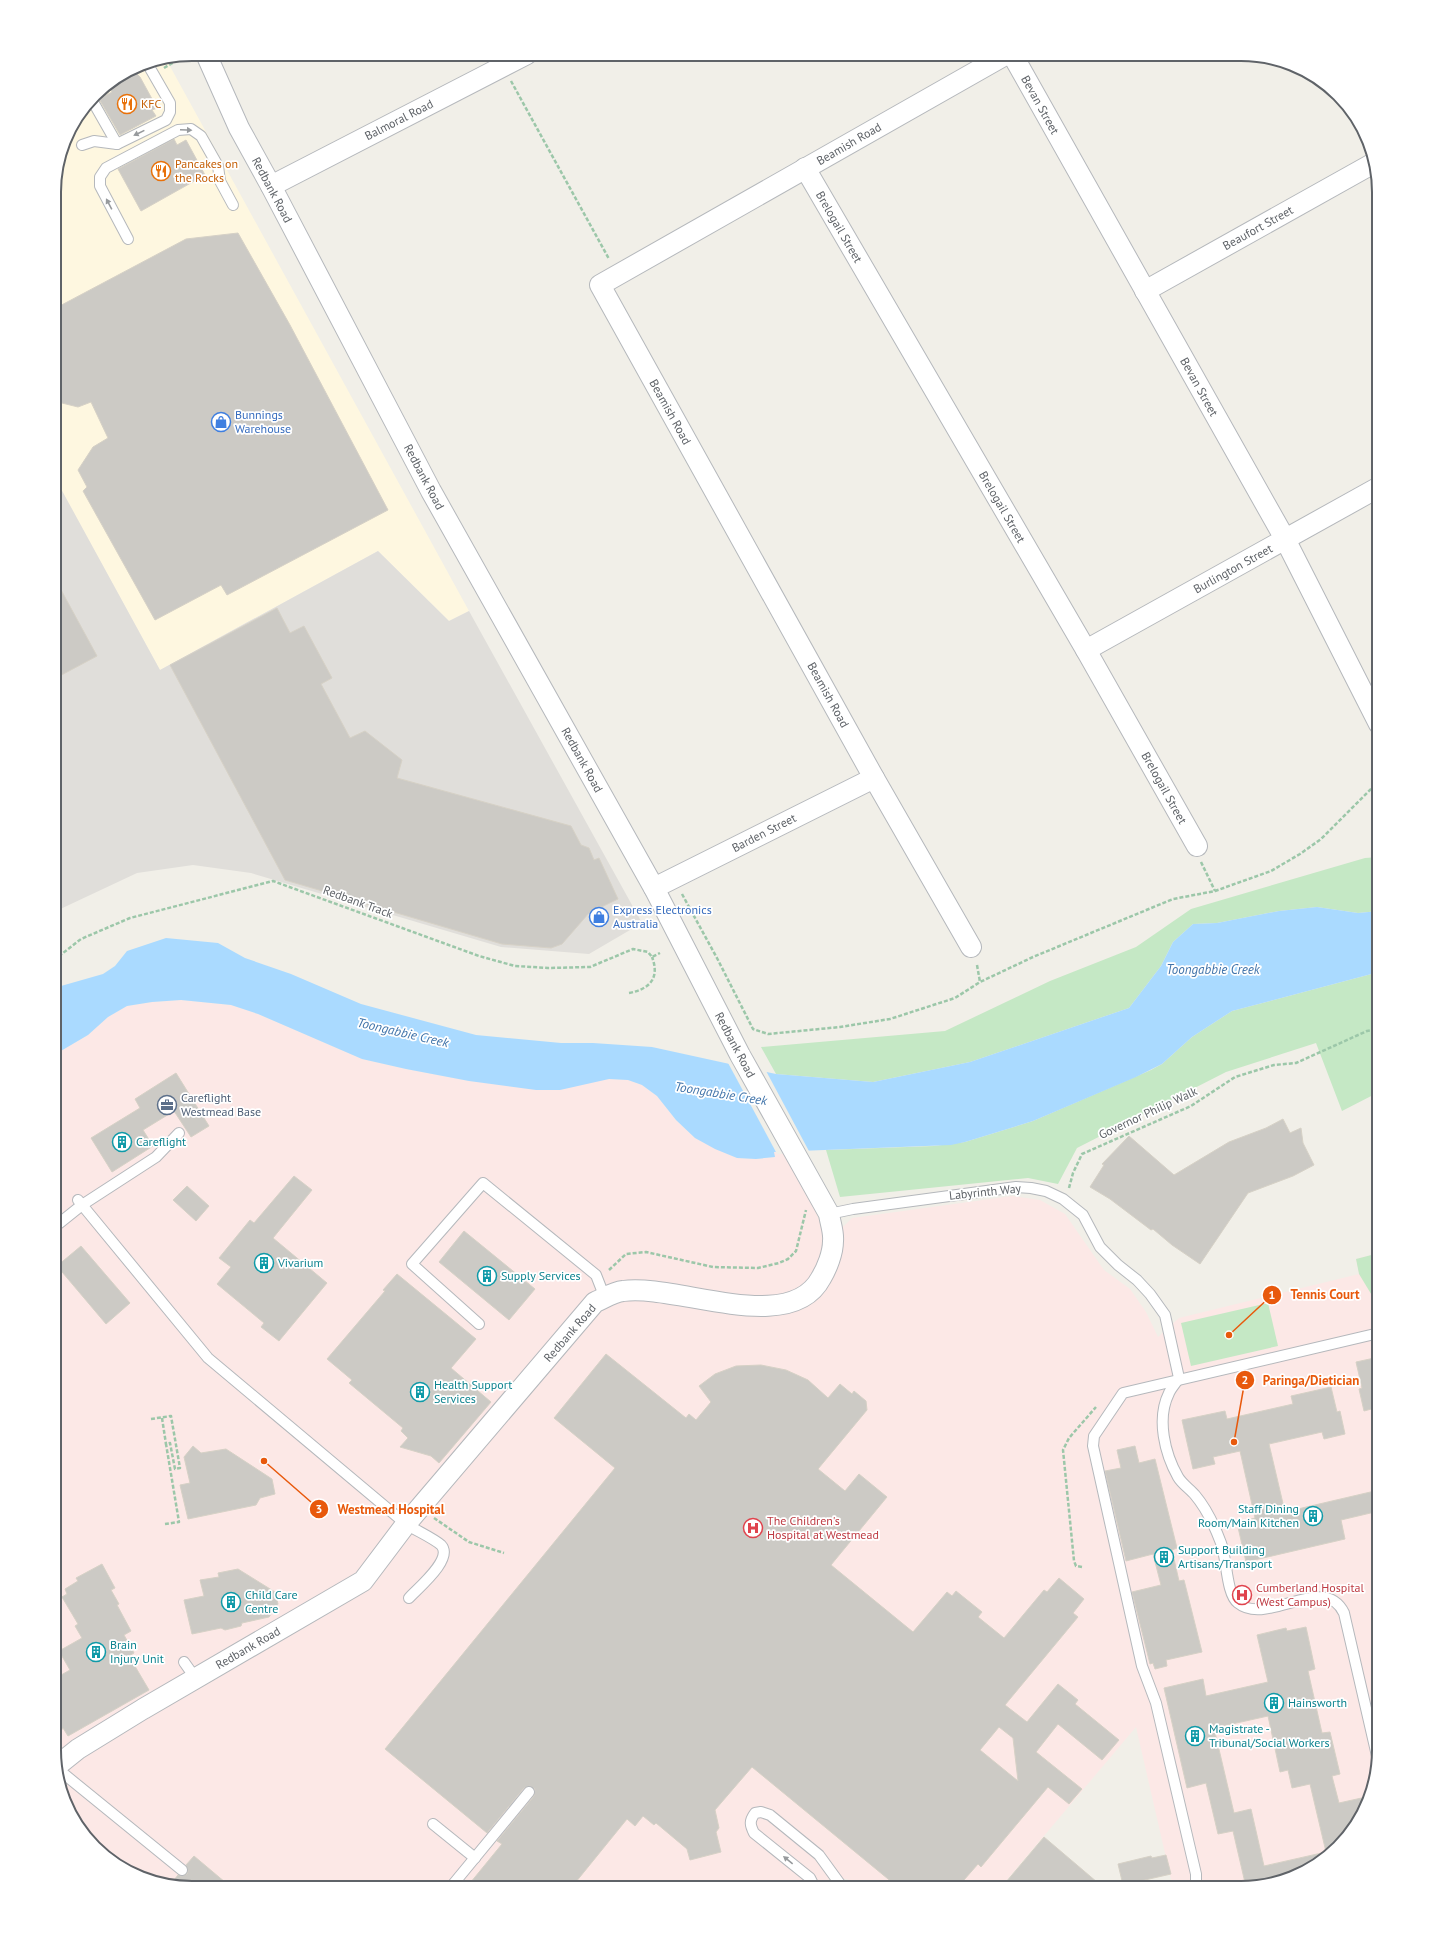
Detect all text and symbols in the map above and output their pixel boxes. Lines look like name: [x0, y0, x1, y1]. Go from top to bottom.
street label: Bevan Street: [1018, 73, 1063, 137]
restaurant icon: KFC: [116, 93, 138, 115]
place label: KFC: [141, 96, 162, 111]
street label: Balmoral Road: [362, 96, 436, 143]
street label: Beamish Road: [814, 119, 884, 168]
one-way arrow: [180, 127, 193, 133]
one-way arrow: [133, 130, 144, 136]
street label: Redbank Road: [249, 154, 296, 225]
place label: Pancakes on the Rocks: [175, 156, 238, 185]
restaurant icon: Pancakes on the Rocks: [150, 160, 172, 182]
street label: Brelogail Street: [813, 188, 866, 265]
one-way arrow: [106, 198, 113, 210]
street label: Beaufort Street: [1220, 202, 1296, 253]
street label: Bevan Street: [1177, 355, 1222, 419]
street label: Beamish Road: [646, 377, 695, 447]
place label: Bunnings Warehouse: [235, 407, 291, 436]
shop icon: Bunnings Warehouse: [210, 411, 232, 433]
street label: Redbank Road: [401, 441, 448, 512]
street label: Brelogail Street: [976, 468, 1029, 545]
street label: Burlington Street: [1191, 541, 1275, 596]
street label: Beamish Road: [804, 660, 853, 730]
street label: Redbank Road: [558, 725, 606, 795]
street label: Brelogail Street: [1138, 749, 1190, 826]
street label: Barden Street: [729, 810, 798, 855]
street label: Redbank Track: [321, 882, 395, 921]
place label: Express Electronics Australia: [613, 902, 712, 931]
shop icon: Express Electronics Australia: [588, 906, 610, 928]
water label: Toongabbie Creek: [1166, 961, 1261, 978]
street label: Redbank Road: [712, 1009, 759, 1080]
water label: Toongabbie Creek: [356, 1014, 451, 1052]
water label: Toongabbie Creek: [674, 1078, 769, 1109]
street label: Governor Philip Walk: [1096, 1083, 1200, 1142]
place label: Careflight Westmead Base: [181, 1090, 261, 1119]
office icon: Careflight Westmead Base: [156, 1094, 178, 1116]
building icon: Careflight: [111, 1131, 133, 1153]
place label: Careflight: [136, 1134, 186, 1149]
street label: Labyrinth Way: [948, 1180, 1022, 1203]
building icon: Vivarium: [253, 1252, 275, 1274]
place label: Vivarium: [277, 1255, 323, 1270]
building icon: Supply Services: [476, 1265, 498, 1287]
place label: Supply Services: [501, 1268, 581, 1283]
callout: Tennis Court: [1262, 1282, 1367, 1307]
text: Tennis Court: [1291, 1286, 1360, 1303]
text: 1: [1269, 1287, 1275, 1302]
street label: Redbank Road: [540, 1301, 599, 1365]
callout: Paringa/Dietician: [1235, 1368, 1367, 1393]
text: 2: [1242, 1372, 1248, 1387]
text: Paringa/Dietician: [1263, 1372, 1359, 1389]
place label: Health Support Services: [434, 1377, 512, 1406]
building icon: Health Support Services: [409, 1381, 431, 1403]
callout: Westmead Hospital: [309, 1497, 452, 1522]
text: 3: [316, 1501, 322, 1516]
text: Westmead Hospital: [337, 1501, 445, 1518]
place label: Staff Dining Room/Main Kitchen: [1198, 1501, 1299, 1530]
building icon: Staff Dining Room/Main Kitchen: [1302, 1505, 1324, 1527]
place label: The Children's Hospital at Westmead: [767, 1513, 879, 1542]
hospital icon: The Children's Hospital at Westmead: [742, 1517, 764, 1539]
place label: Support Building Artisans/Transport: [1178, 1542, 1272, 1571]
building icon: Support Building Artisans/Transport: [1153, 1546, 1175, 1568]
place label: Cumberland Hospital (West Campus): [1256, 1580, 1364, 1609]
hospital icon: Cumberland Hospital (West Campus): [1231, 1584, 1253, 1606]
place label: Child Care Centre: [245, 1587, 298, 1616]
building icon: Child Care Centre: [220, 1591, 242, 1613]
street label: Redbank Road: [213, 1623, 283, 1672]
place label: Brain Injury Unit: [110, 1637, 164, 1666]
building icon: Brain Injury Unit: [85, 1641, 107, 1663]
building icon: Hainsworth: [1263, 1692, 1285, 1714]
place label: Hainsworth: [1288, 1695, 1347, 1710]
place label: Magistrate - Tribunal/Social Workers: [1209, 1721, 1330, 1750]
building icon: Magistrate - Tribunal/Social Workers: [1184, 1725, 1206, 1747]
one-way arrow: [783, 1856, 794, 1865]

